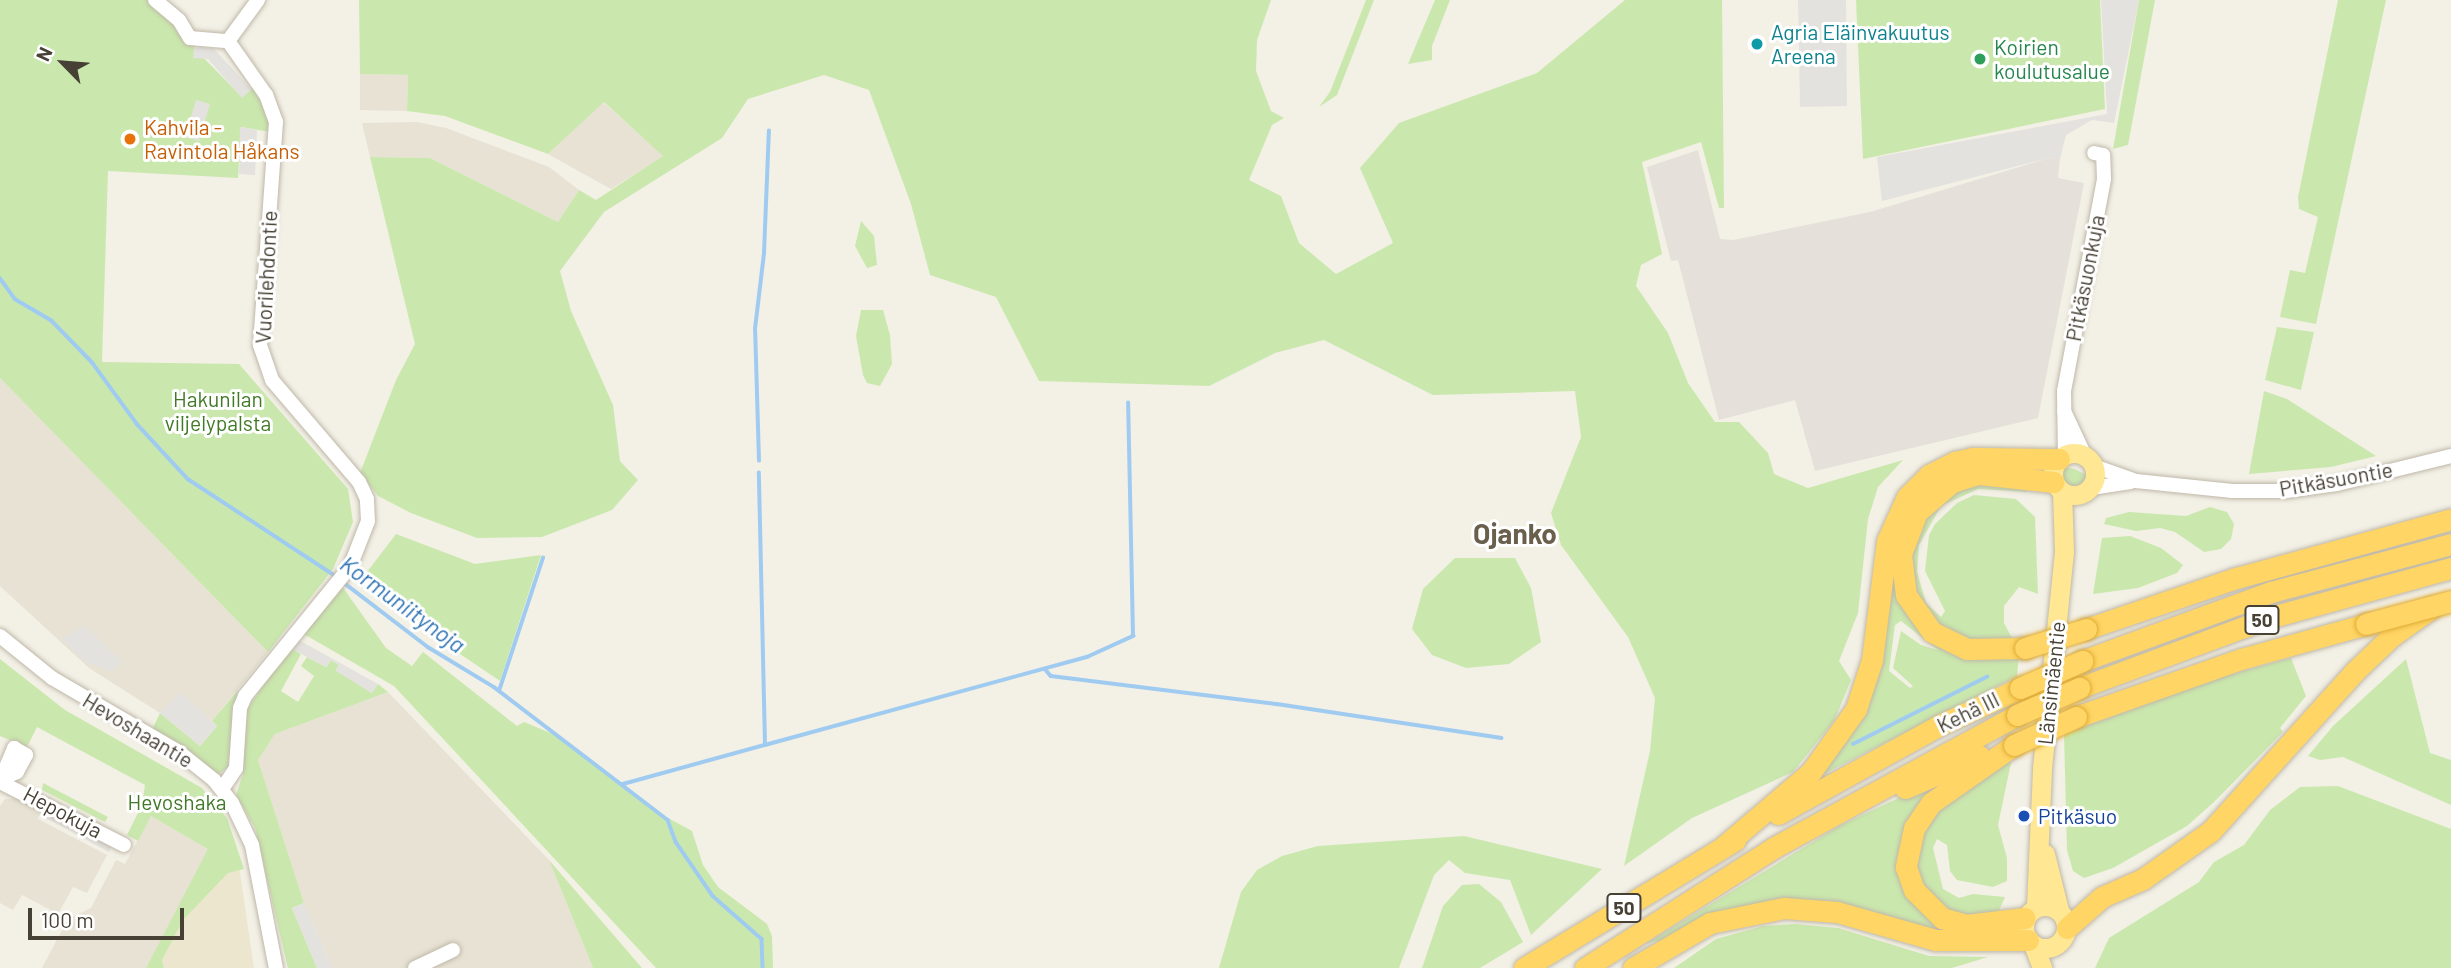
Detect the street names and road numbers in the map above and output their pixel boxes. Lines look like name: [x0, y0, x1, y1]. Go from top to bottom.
street label: Vuorilehdontie: [250, 210, 282, 344]
street label: Pitkäsuonkuja: [2060, 213, 2110, 343]
street label: Pitkäsuontie: [2277, 457, 2395, 501]
road number: 50: [2243, 604, 2281, 636]
street label: Länsimäentie: [2032, 620, 2070, 746]
street label: Kehä III: [1933, 686, 2003, 738]
street label: Hevoshaantie: [78, 687, 198, 773]
street label: Hepokuja: [19, 781, 107, 843]
road number: 50: [1605, 893, 1643, 924]

